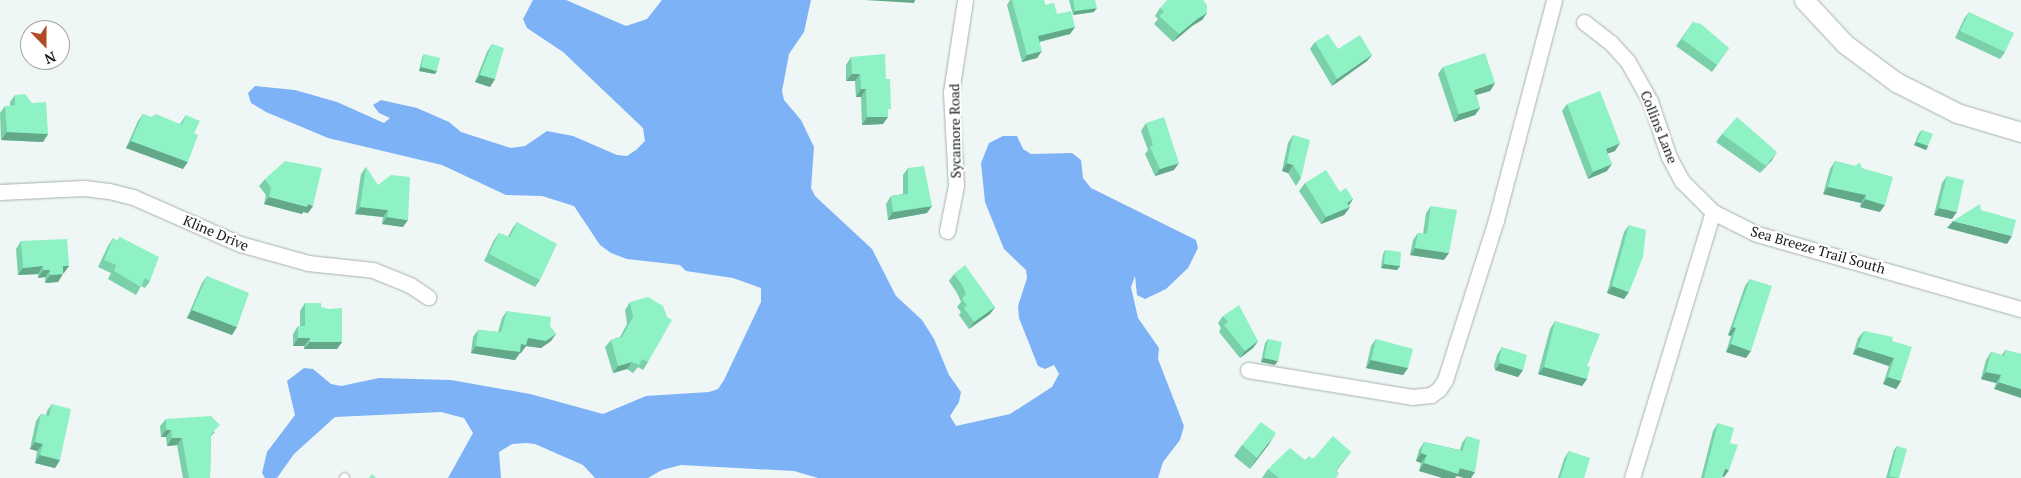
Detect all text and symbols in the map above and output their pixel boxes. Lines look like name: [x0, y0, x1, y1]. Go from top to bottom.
north arrow: [20, 20, 70, 70]
text: N: [42, 48, 59, 69]
street label: Sycamore Road: [946, 83, 964, 179]
street label: Collins Lane: [1637, 88, 1681, 166]
street label: Kline Drive: [181, 212, 251, 254]
street label: Sea Breeze Trail South: [1749, 223, 1887, 277]

